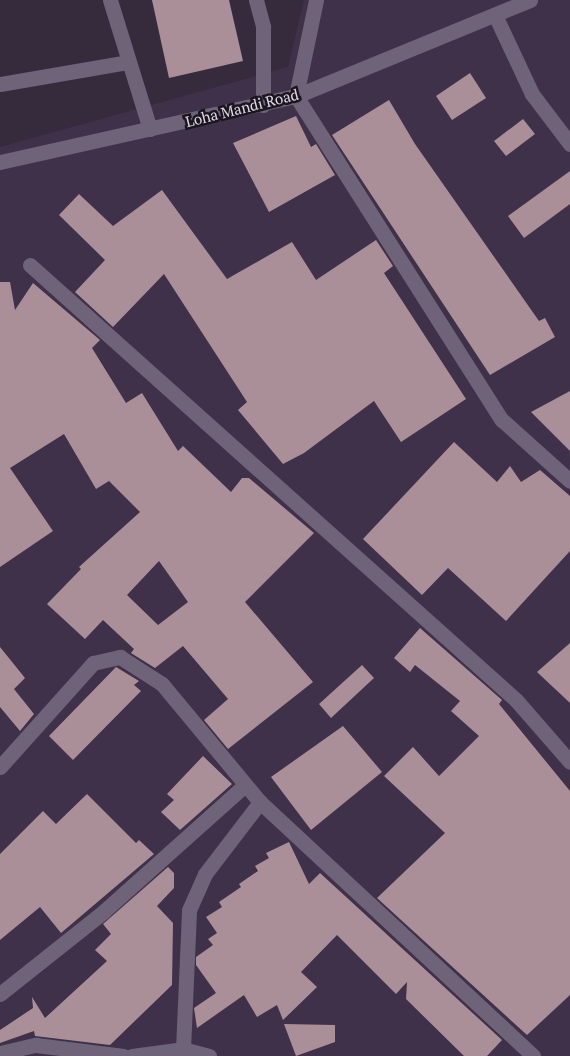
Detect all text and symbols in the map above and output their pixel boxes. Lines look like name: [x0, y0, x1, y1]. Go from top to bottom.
street label: Loha Mandi Road: [184, 85, 300, 131]

